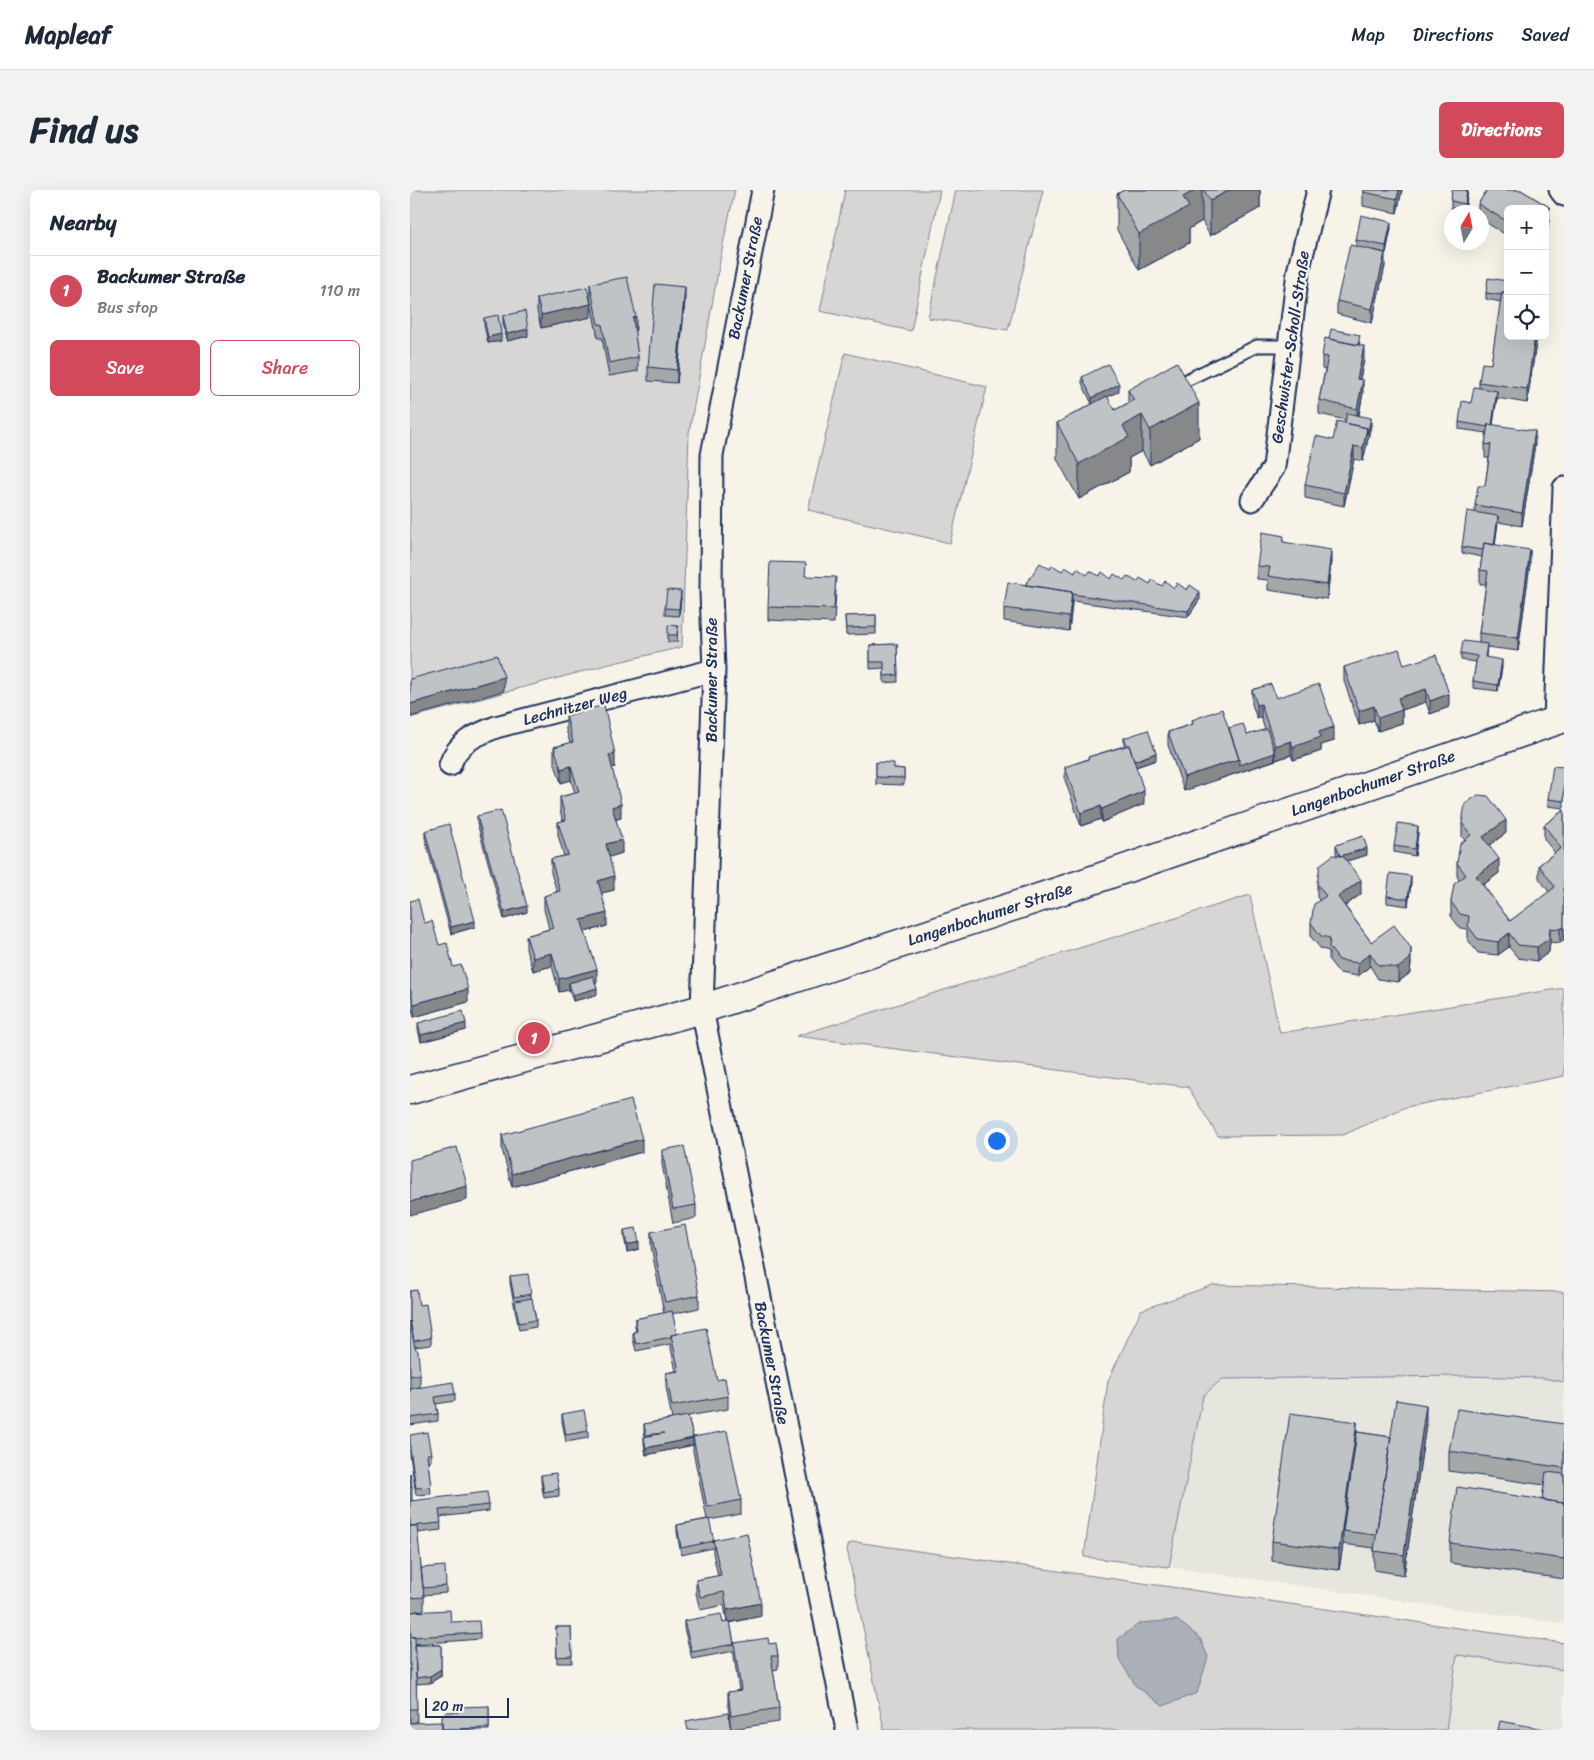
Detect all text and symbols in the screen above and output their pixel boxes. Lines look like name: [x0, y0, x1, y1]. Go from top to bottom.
text: Mapleaf: [25, 14, 111, 56]
text: Map: [1352, 19, 1385, 51]
text: Directions: [1413, 19, 1494, 51]
text: Saved: [1522, 19, 1569, 51]
text: Find us: [30, 99, 138, 161]
button: Directions: [1439, 102, 1564, 158]
text: Nearby: [50, 204, 116, 242]
north arrow: [1444, 205, 1489, 250]
map controls: [1504, 205, 1549, 340]
button: +: [1504, 205, 1549, 250]
street label: Backumer Straße: [719, 214, 771, 342]
street label: Geschwister-Scholl-Straße: [1262, 249, 1318, 445]
button: −: [1504, 250, 1549, 295]
text: Backumer Straße: [97, 260, 245, 293]
text: 1: [63, 276, 69, 305]
text: 110 m: [320, 276, 360, 305]
text: Bus stop: [97, 293, 158, 322]
button: locate: [1504, 295, 1549, 340]
button: Save: [50, 340, 200, 396]
button: Share: [210, 340, 360, 396]
street label: Backumer Straße: [697, 618, 726, 742]
street label: Lechnitzer Weg: [520, 678, 630, 734]
street label: Langenbochumer Straße: [1287, 741, 1459, 825]
street label: Langenbochumer Straße: [904, 874, 1076, 954]
pin: 1: [518, 1019, 550, 1057]
your location: [984, 1128, 1010, 1154]
street label: Backumer Straße: [746, 1299, 798, 1427]
text: 20 m: [432, 1694, 463, 1719]
scale bar: [425, 1695, 509, 1718]

